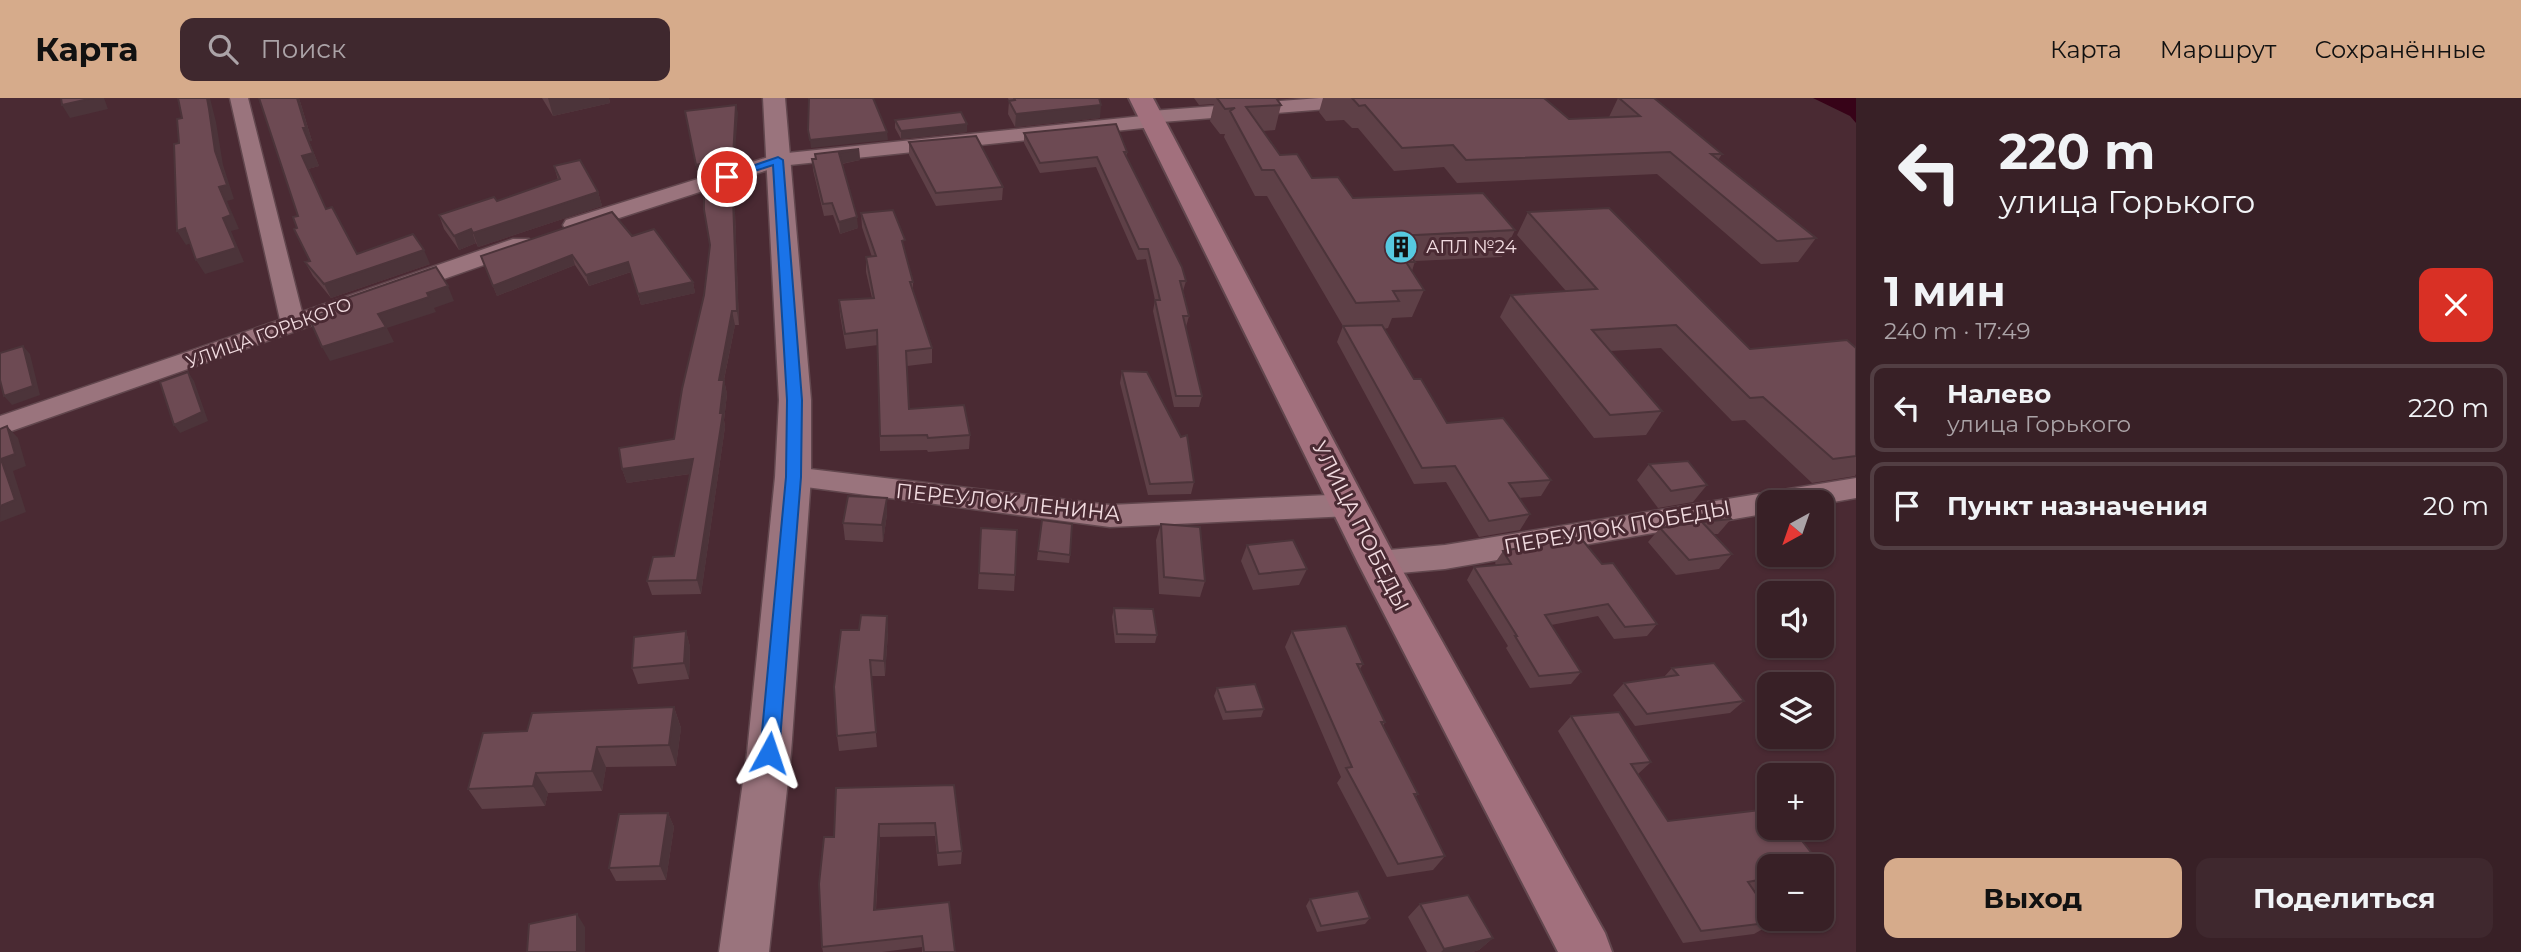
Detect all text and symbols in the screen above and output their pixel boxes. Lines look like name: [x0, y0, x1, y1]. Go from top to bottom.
search box: [180, 18, 670, 81]
text: Карта: [35, 29, 138, 69]
icon: search: [204, 30, 242, 68]
text: Поиск: [260, 33, 346, 65]
text: Карта: [2050, 35, 2122, 64]
text: Маршрут: [2160, 35, 2276, 64]
text: Сохранённые: [2314, 35, 2486, 64]
text: 220 m: [1999, 122, 2155, 181]
icon: left: [1884, 126, 1975, 217]
pin: [697, 147, 757, 207]
icon: arrive: [708, 158, 746, 196]
text: улица Горького: [1999, 182, 2255, 221]
building icon: АПЛ №24: [1382, 228, 1420, 266]
place label: АПЛ №24: [1426, 236, 1517, 258]
text: 1 мин: [1884, 265, 2006, 317]
button: close: [2419, 268, 2493, 342]
street label: УЛИЦА ГОРЬКОГО: [183, 293, 355, 373]
text: 240 m · 17:49: [1884, 317, 2031, 345]
text: Налево: [1947, 378, 2051, 410]
icon: left: [1888, 389, 1926, 427]
text: 220 m: [2408, 392, 2489, 424]
text: улица Горького: [1947, 410, 2131, 438]
street label: УЛИЦА ПОБЕДЫ: [1307, 437, 1415, 615]
street label: ПЕРЕУЛОК ЛЕНИНА: [894, 478, 1122, 526]
icon: arrive: [1888, 487, 1926, 525]
north arrow: [1757, 490, 1834, 567]
map controls: [1757, 490, 1834, 931]
text: Пункт назначения: [1947, 490, 2208, 522]
text: 20 m: [2423, 490, 2489, 522]
street label: ПЕРЕУЛОК ПОБЕДЫ: [1502, 495, 1732, 559]
button: sound: [1757, 581, 1834, 658]
button: layers: [1757, 672, 1834, 749]
position arrow: [732, 716, 806, 790]
button: +: [1757, 763, 1834, 840]
button: −: [1757, 854, 1834, 931]
button: Выход: [1884, 858, 2182, 938]
button: Поделиться: [2196, 858, 2493, 938]

